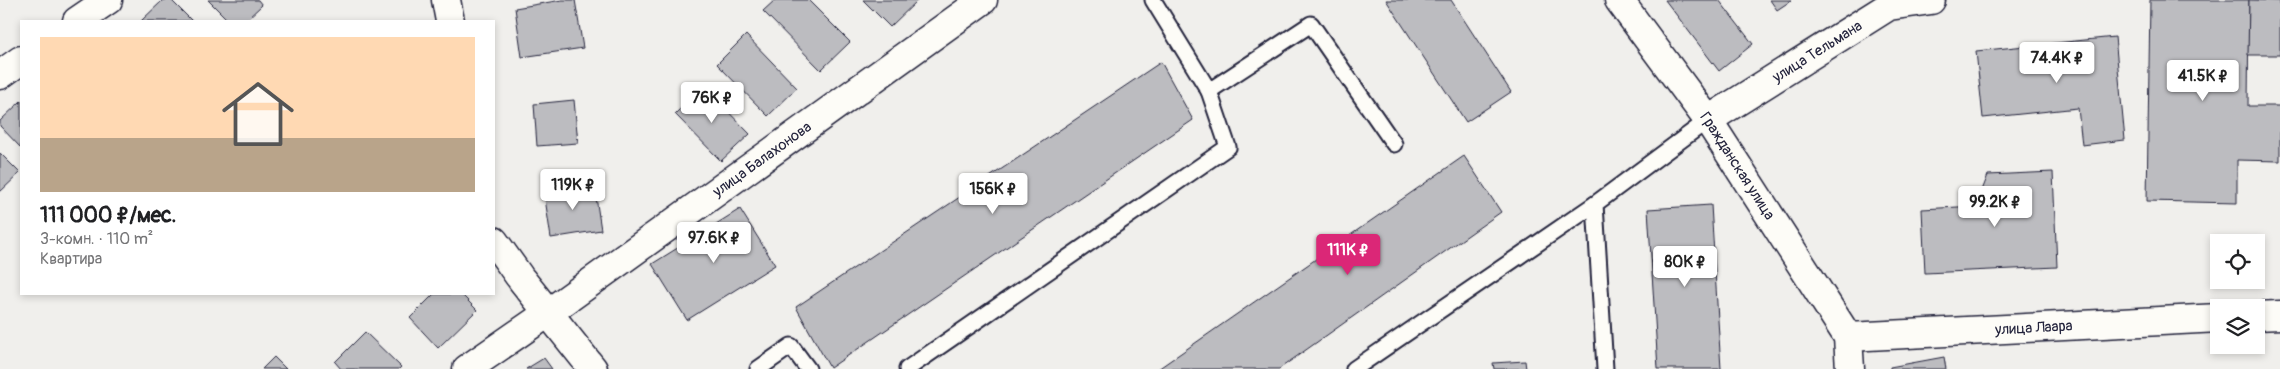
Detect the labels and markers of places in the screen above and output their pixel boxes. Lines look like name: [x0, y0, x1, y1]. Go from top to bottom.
pin: 74.4K ₽: [2011, 42, 2103, 84]
pin: 41.5K ₽: [2157, 59, 2249, 102]
pin: 76K ₽: [677, 82, 747, 124]
pin: 119K ₽: [532, 168, 614, 211]
pin: 156K ₽: [952, 172, 1034, 215]
pin: 99.2K ₽: [1949, 186, 2041, 228]
pin: 97.6K ₽: [668, 222, 760, 264]
pin: 111K ₽: [1307, 234, 1389, 276]
pin: 80K ₽: [1650, 246, 1720, 288]

